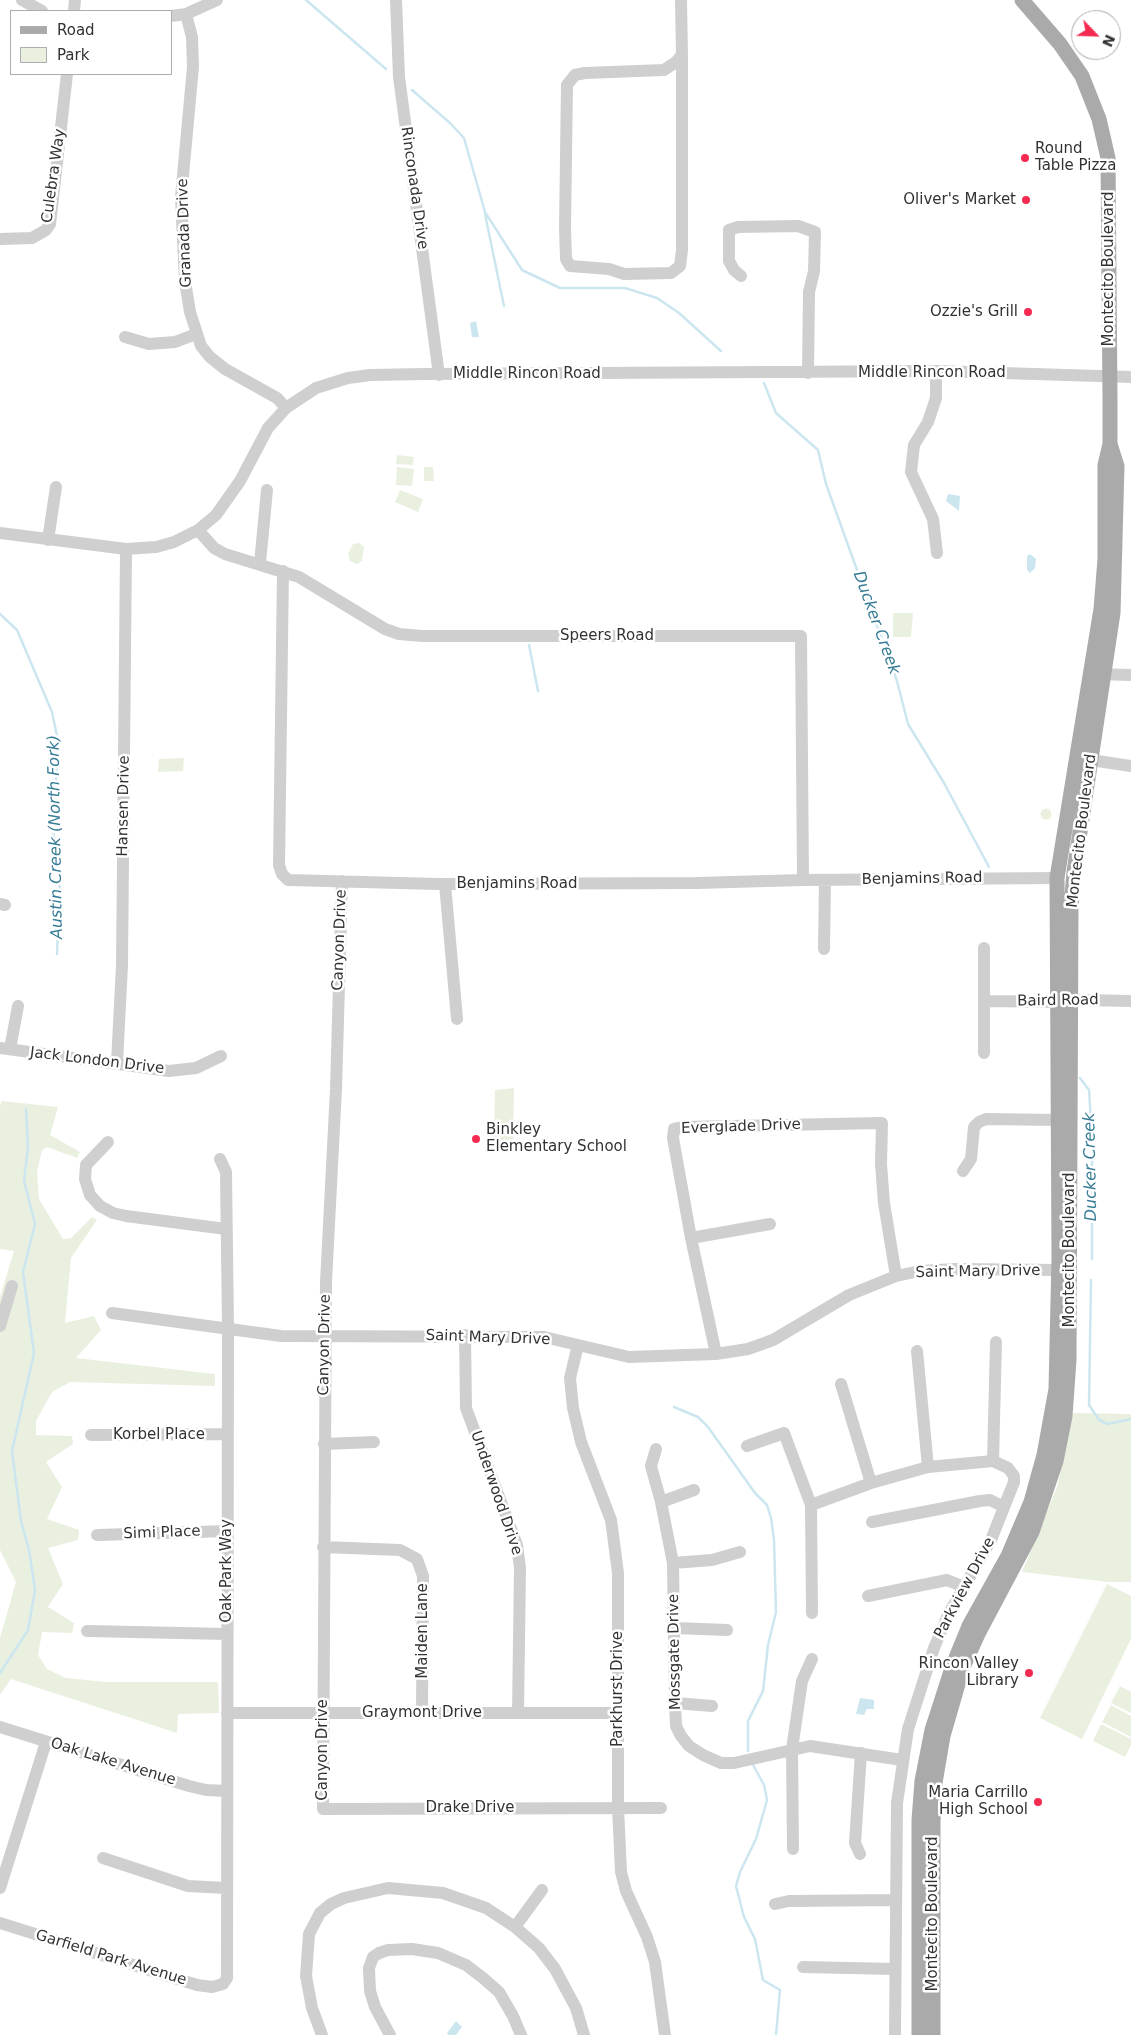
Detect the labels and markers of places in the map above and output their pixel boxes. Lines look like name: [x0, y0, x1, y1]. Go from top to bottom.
place label: Round Table Pizza: [1035, 140, 1116, 175]
marker: Round Table Pizza: [1019, 152, 1031, 164]
place label: Oliver's Market: [903, 191, 1016, 209]
marker: Oliver's Market: [1020, 194, 1032, 206]
place label: Ozzie's Grill: [930, 303, 1018, 321]
marker: Ozzie's Grill: [1022, 306, 1034, 318]
place label: Binkley Elementary School: [486, 1121, 627, 1156]
marker: Binkley Elementary School: [470, 1133, 482, 1145]
place label: Rincon Valley Library: [918, 1655, 1019, 1690]
marker: Rincon Valley Library: [1023, 1667, 1035, 1679]
place label: Maria Carrillo High School: [928, 1784, 1028, 1819]
marker: Maria Carrillo High School: [1032, 1796, 1044, 1808]

